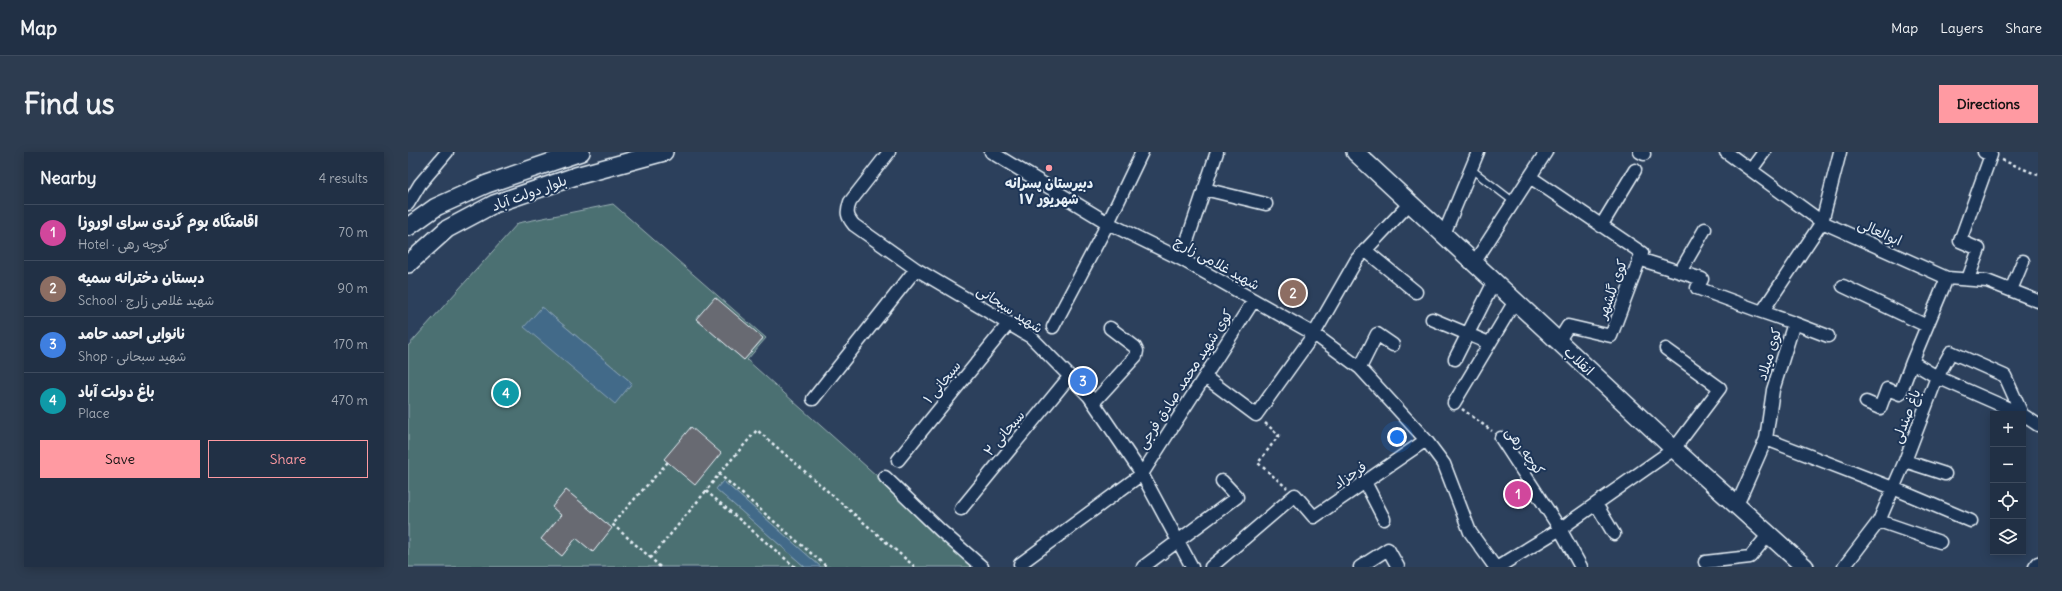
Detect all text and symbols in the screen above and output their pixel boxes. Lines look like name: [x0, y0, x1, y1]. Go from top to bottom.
text: Map: [20, 16, 57, 40]
text: Map: [1891, 19, 1918, 37]
text: Layers: [1940, 19, 1983, 37]
text: Share: [2005, 19, 2042, 37]
button: Directions: [1939, 85, 2038, 123]
text: Find us: [24, 86, 115, 122]
marker: دبیرستان پسرانه ۱۷ شهریور: [1044, 163, 1054, 173]
text: Nearby: [40, 167, 96, 189]
text: 4 results: [319, 170, 368, 187]
street label: بلوار دولت آباد: [489, 171, 569, 215]
place label: دبیرستان پسرانه ۱۷ شهریور: [1005, 174, 1093, 208]
text: اقامتگاه بوم گردی سرای اوروزا: [78, 212, 258, 231]
street label: ابوالعالی: [1855, 214, 1905, 250]
text: 1: [50, 224, 56, 241]
text: 70 m: [339, 224, 368, 241]
street label: شهید غلامی زارچ: [1171, 232, 1263, 295]
text: Hotel · کوچه رهی: [78, 236, 169, 253]
street label: کوی گلشهر: [1593, 257, 1631, 322]
text: دبستان دخترانه سمیه: [78, 268, 204, 287]
pin: 2: [1280, 278, 1306, 308]
text: 2: [49, 280, 57, 297]
text: 90 m: [337, 280, 368, 297]
street label: شهید سبحانی: [974, 281, 1046, 337]
text: School · شهید غلامی زارچ: [78, 292, 214, 309]
street label: کوی شهید محمد صادق فرجی: [1133, 306, 1237, 452]
text: نانوایی احمد حامد: [78, 324, 186, 343]
street label: کوی میلاد: [1752, 325, 1786, 383]
text: 3: [49, 336, 57, 353]
text: 170 m: [333, 336, 368, 353]
street label: انقلاب: [1560, 343, 1598, 379]
text: Shop · شهید سبحانی: [78, 348, 186, 365]
street label: سبحانی ۱: [919, 357, 965, 407]
pin: 3: [1070, 366, 1096, 396]
pin: 4: [493, 378, 519, 408]
text: باغ دولت آباد: [78, 382, 155, 401]
street label: باغ صندلی: [1887, 386, 1925, 446]
text: 4: [49, 392, 57, 409]
text: 470 m: [331, 392, 368, 409]
text: Place: [78, 405, 109, 422]
street label: سبحانی ۲: [980, 406, 1028, 460]
map controls: [1990, 411, 2026, 555]
button: +: [1990, 411, 2026, 447]
street label: کوچه رهی: [1501, 423, 1549, 479]
your location: [1387, 427, 1407, 447]
button: Save: [40, 440, 200, 478]
button: Share: [208, 440, 368, 478]
button: −: [1990, 447, 2026, 483]
street label: فرحزاد: [1330, 457, 1370, 493]
pin: 1: [1505, 479, 1531, 509]
button: locate: [1990, 483, 2026, 519]
button: layers: [1990, 519, 2026, 555]

